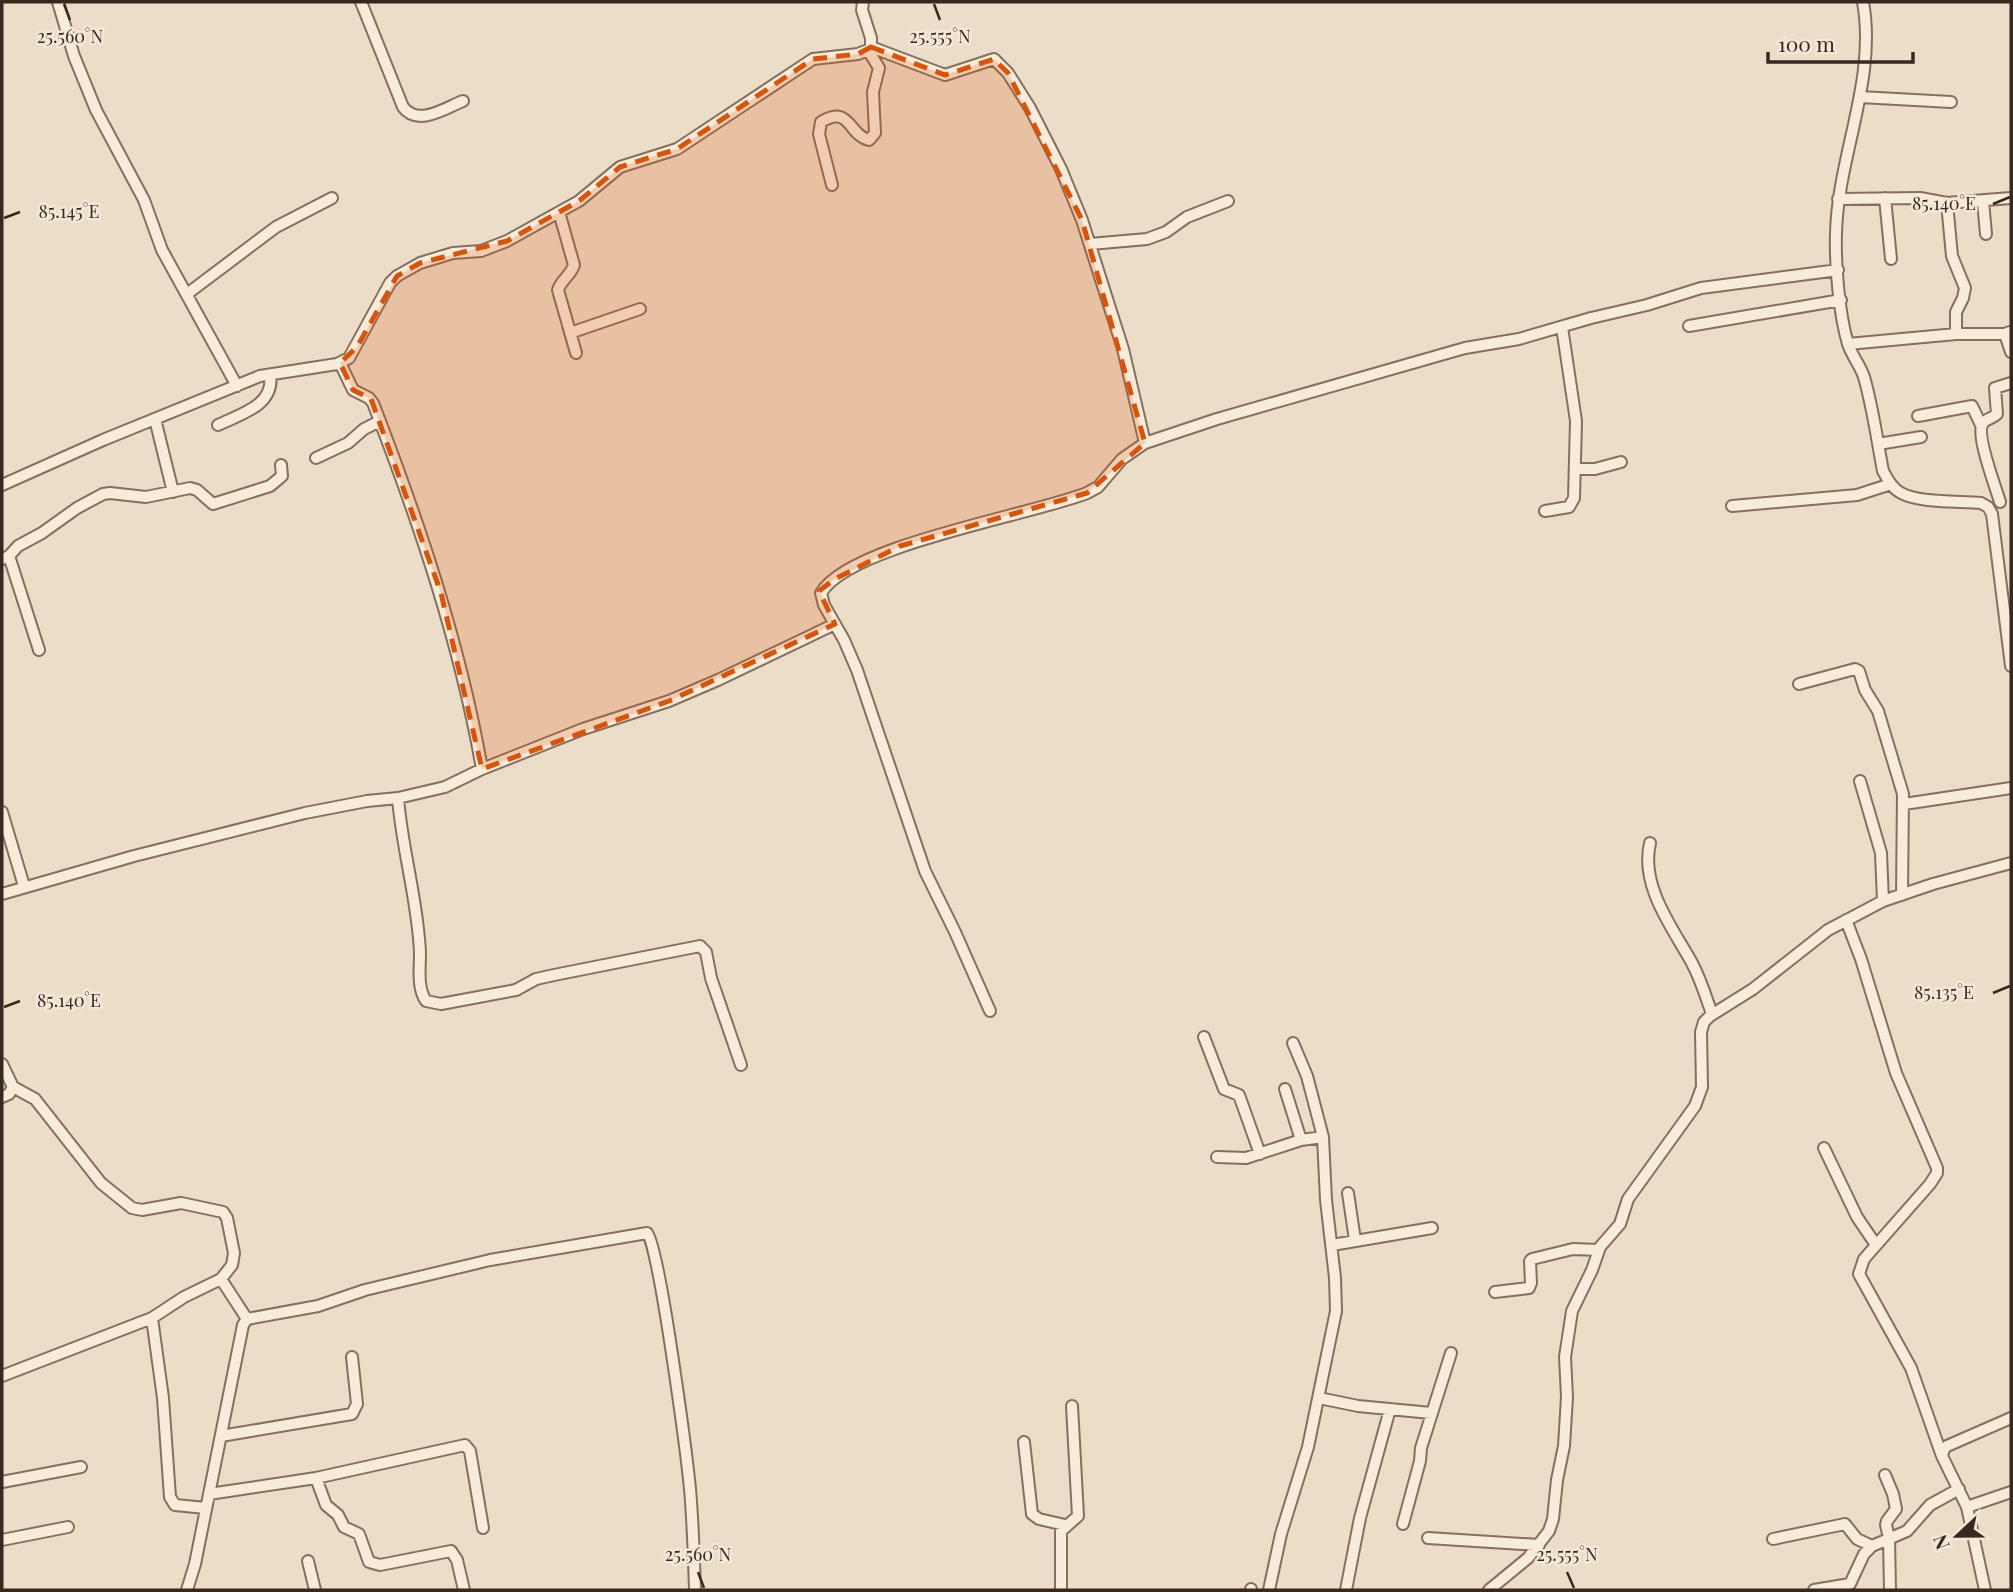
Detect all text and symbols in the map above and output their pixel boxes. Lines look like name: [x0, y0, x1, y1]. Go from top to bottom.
scale bar: [1768, 21, 1913, 65]
text: 25.560°N: [37, 24, 103, 48]
text: 25.555°N: [909, 24, 971, 48]
text: 100 m: [1778, 29, 1835, 57]
text: 85.140°E: [1912, 191, 1976, 215]
text: 85.145°E: [38, 199, 100, 223]
text: 85.135°E: [1914, 980, 1974, 1004]
text: 85.140°E: [37, 988, 101, 1012]
north arrow: [1922, 1501, 1992, 1571]
text: N: [1926, 1531, 1955, 1554]
text: 25.560°N: [665, 1542, 731, 1566]
text: 25.555°N: [1536, 1542, 1598, 1566]

